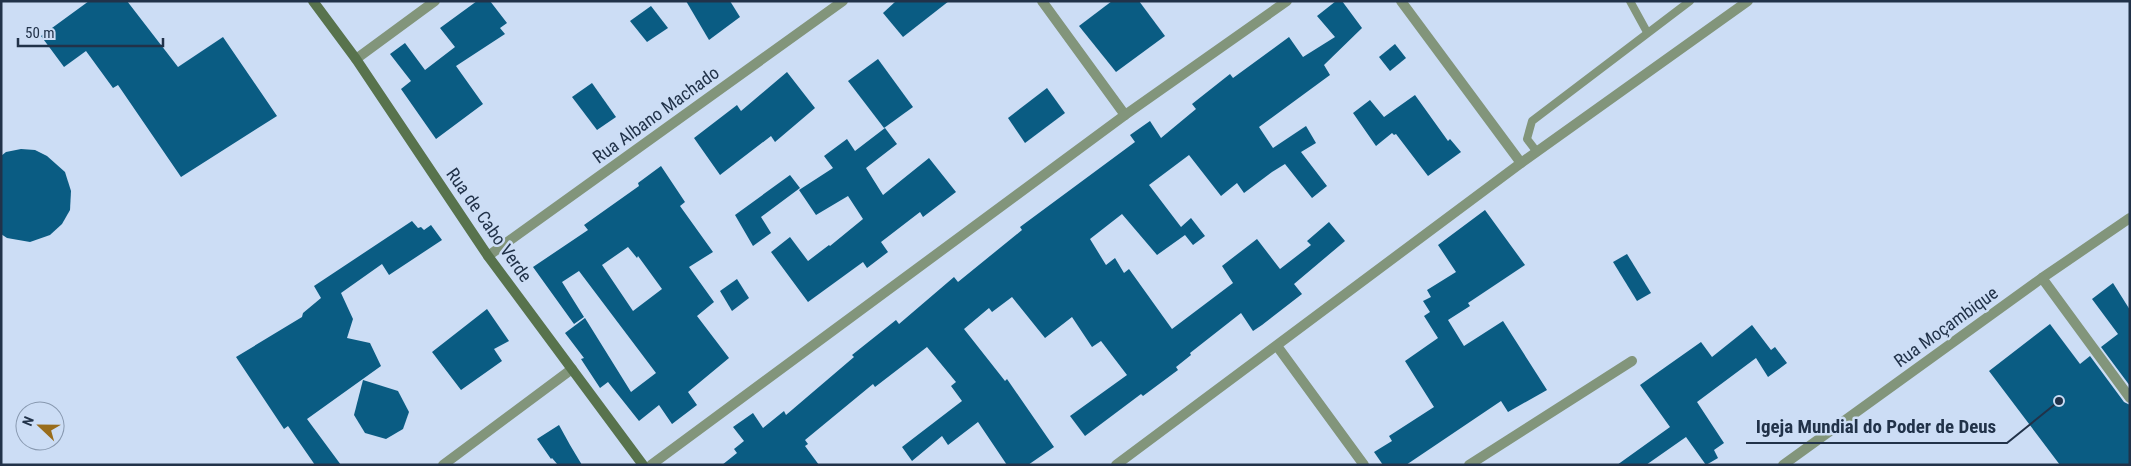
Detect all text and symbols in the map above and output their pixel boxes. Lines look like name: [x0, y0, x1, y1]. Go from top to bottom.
scale bar: [18, 15, 162, 47]
text: 50 m: [25, 24, 55, 42]
street label: Rua Albano Machado: [589, 62, 723, 167]
street label: Rua de Cabo Verde: [442, 164, 536, 286]
street label: Rua Moçambique: [1890, 282, 2002, 371]
north arrow: [15, 401, 65, 451]
callout: Igeja Mundial do Poder de Deus: [1746, 409, 2007, 443]
text: N: [19, 414, 37, 428]
text: Igeja Mundial do Poder de Deus: [1756, 415, 1996, 438]

